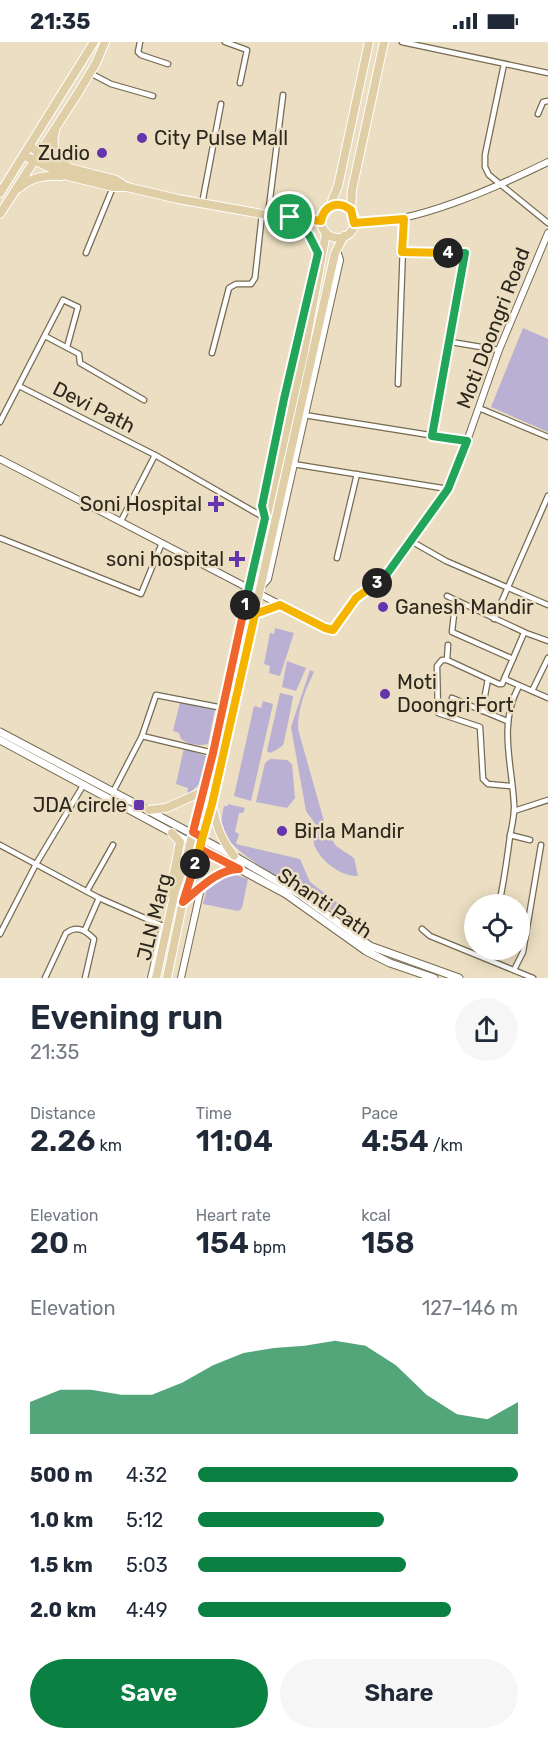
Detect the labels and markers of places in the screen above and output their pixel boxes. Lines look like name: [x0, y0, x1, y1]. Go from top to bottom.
place label: City Pulse Mall: [154, 126, 288, 150]
marker: City Pulse Mall: [135, 131, 149, 145]
place label: Zudio: [38, 141, 90, 165]
marker: Zudio: [95, 146, 109, 160]
pin: [264, 191, 315, 242]
pin: 4: [433, 238, 463, 268]
place label: Soni Hospital: [80, 492, 202, 516]
marker: Soni Hospital: [207, 495, 225, 513]
place label: soni hospital: [106, 547, 224, 571]
marker: soni hospital: [228, 550, 246, 568]
pin: 3: [362, 568, 392, 598]
pin: 1: [230, 590, 260, 620]
place label: Ganesh Mandir: [395, 595, 534, 619]
marker: Ganesh Mandir: [376, 600, 390, 614]
place label: Moti Doongri Fort: [397, 670, 514, 717]
marker: Moti Doongri Fort: [378, 687, 392, 701]
place label: JDA circle: [33, 793, 127, 817]
marker: JDA circle: [132, 798, 146, 812]
place label: Birla Mandir: [294, 819, 404, 843]
marker: Birla Mandir: [275, 824, 289, 838]
pin: 2: [180, 849, 210, 879]

